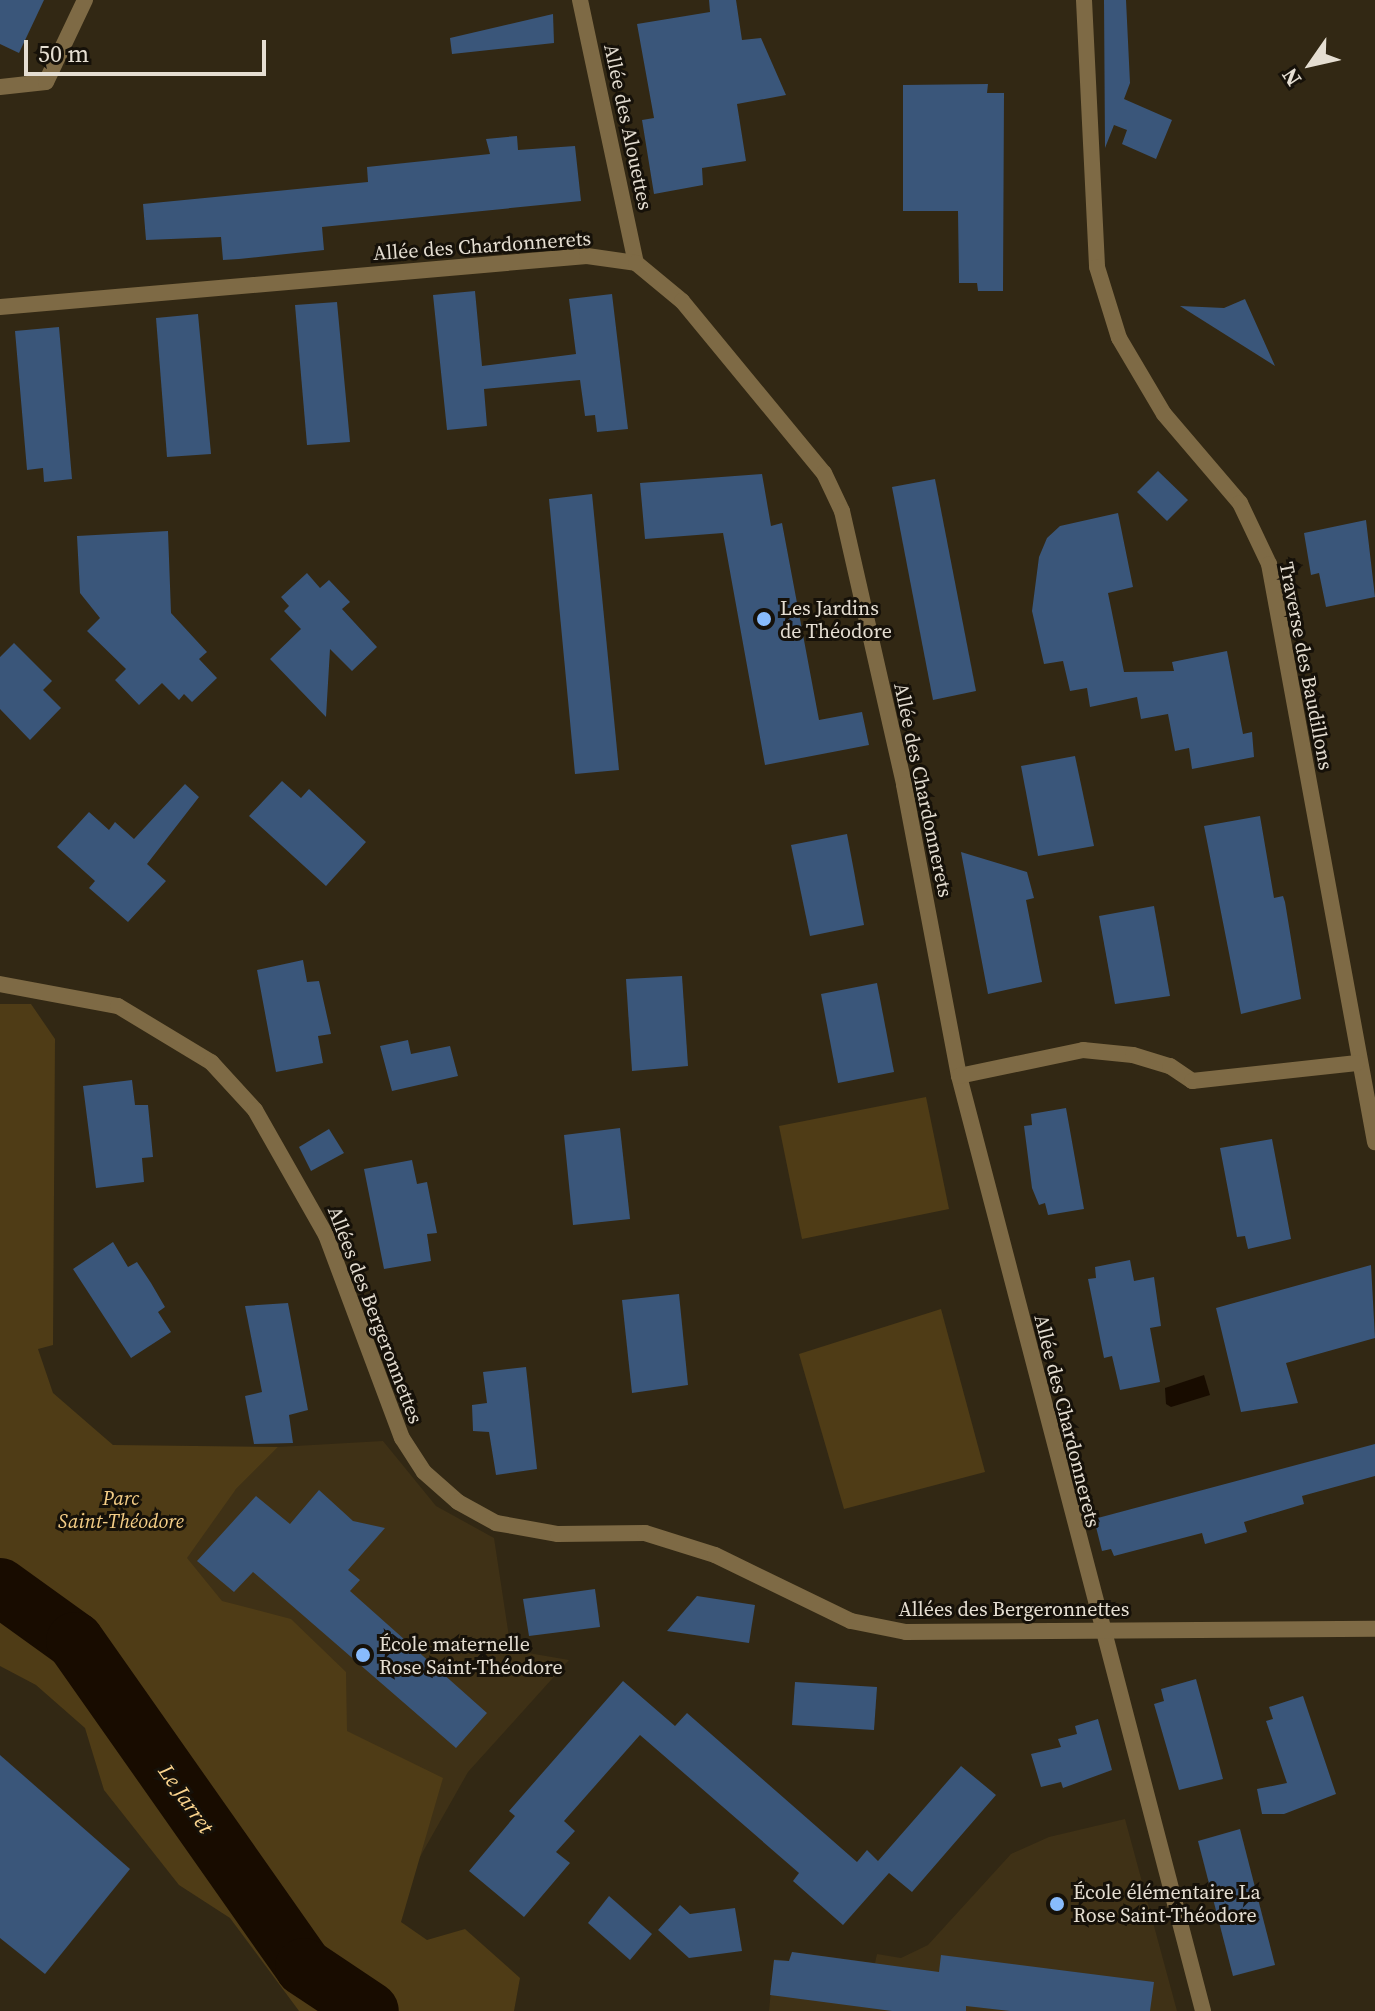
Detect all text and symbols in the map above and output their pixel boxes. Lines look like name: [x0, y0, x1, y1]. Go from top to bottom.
scale bar: [28, 24, 270, 74]
north arrow: [1271, 24, 1351, 104]
text: 50 m: [38, 37, 89, 70]
street label: Allée des Alouettes: [599, 42, 657, 212]
text: N: [1274, 62, 1308, 92]
street label: Allée des Chardonnerets: [372, 226, 592, 266]
street label: Traverse des Baudillons: [1274, 560, 1338, 772]
place label: Les Jardins de Théodore: [780, 596, 892, 643]
marker: Les Jardins de Théodore: [755, 610, 773, 628]
street label: Allée des Chardonnerets: [889, 681, 957, 899]
street label: Allées des Bergeronnettes: [322, 1203, 428, 1427]
street label: Allée des Chardonnerets: [1029, 1312, 1105, 1530]
park label: Parc Saint-Théodore: [58, 1487, 184, 1534]
street label: Allées des Bergeronnettes: [899, 1597, 1129, 1621]
place label: École maternelle Rose Saint-Théodore: [379, 1632, 563, 1679]
marker: École maternelle Rose Saint-Théodore: [354, 1646, 372, 1664]
water label: Le Jarret: [153, 1759, 219, 1839]
place label: École élémentaire La Rose Saint-Théodore: [1073, 1880, 1261, 1927]
marker: École élémentaire La Rose Saint-Théodore: [1048, 1895, 1066, 1913]

